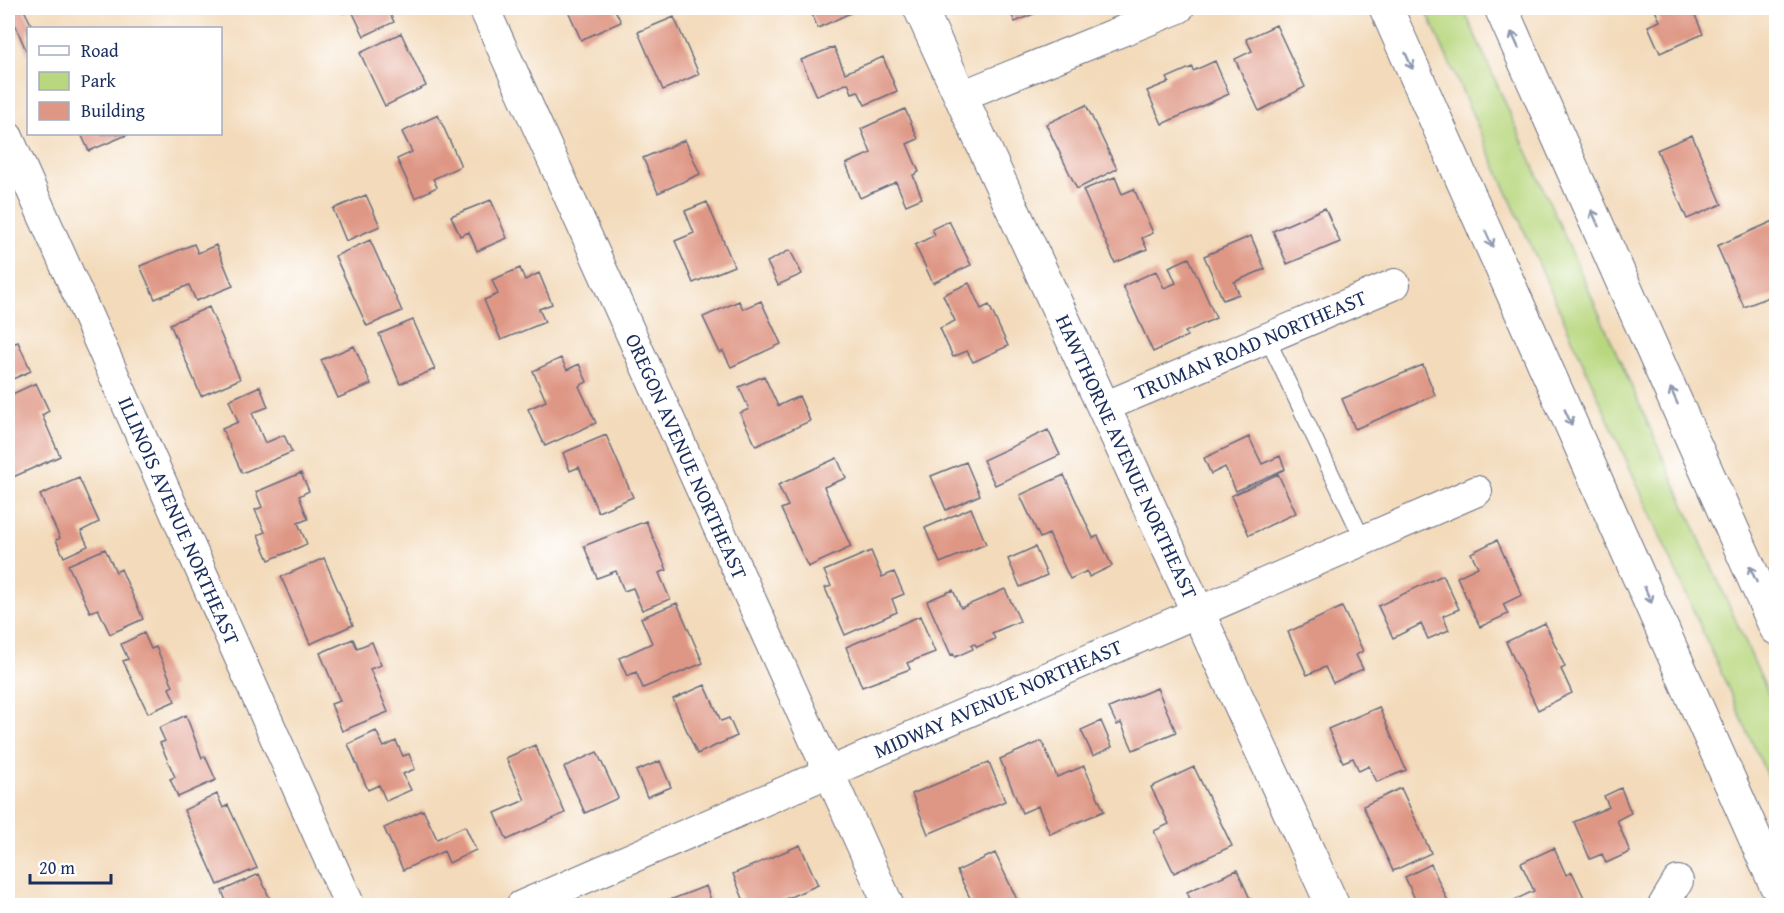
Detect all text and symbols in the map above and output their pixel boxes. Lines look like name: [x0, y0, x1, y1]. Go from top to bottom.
legend: [27, 27, 222, 135]
one-way arrow: [1509, 31, 1521, 49]
text: Road: [81, 37, 119, 64]
one-way arrow: [1405, 52, 1416, 70]
text: Park: [81, 67, 117, 94]
text: Building: [81, 97, 145, 124]
one-way arrow: [1589, 209, 1600, 227]
one-way arrow: [1484, 230, 1495, 248]
street label: TRUMAN ROAD NORTHEAST: [1129, 282, 1372, 408]
street label: HAWTHORNE AVENUE NORTHEAST: [1048, 309, 1206, 604]
street label: OREGON AVENUE NORTHEAST: [618, 328, 756, 584]
one-way arrow: [1668, 387, 1679, 406]
street label: ILLINOIS AVENUE NORTHEAST: [110, 391, 248, 650]
one-way arrow: [1563, 408, 1574, 426]
one-way arrow: [1747, 566, 1758, 584]
one-way arrow: [1642, 586, 1654, 604]
street label: MIDWAY AVENUE NORTHEAST: [869, 631, 1127, 766]
scale bar: [30, 847, 111, 885]
text: 20 m: [39, 854, 75, 881]

